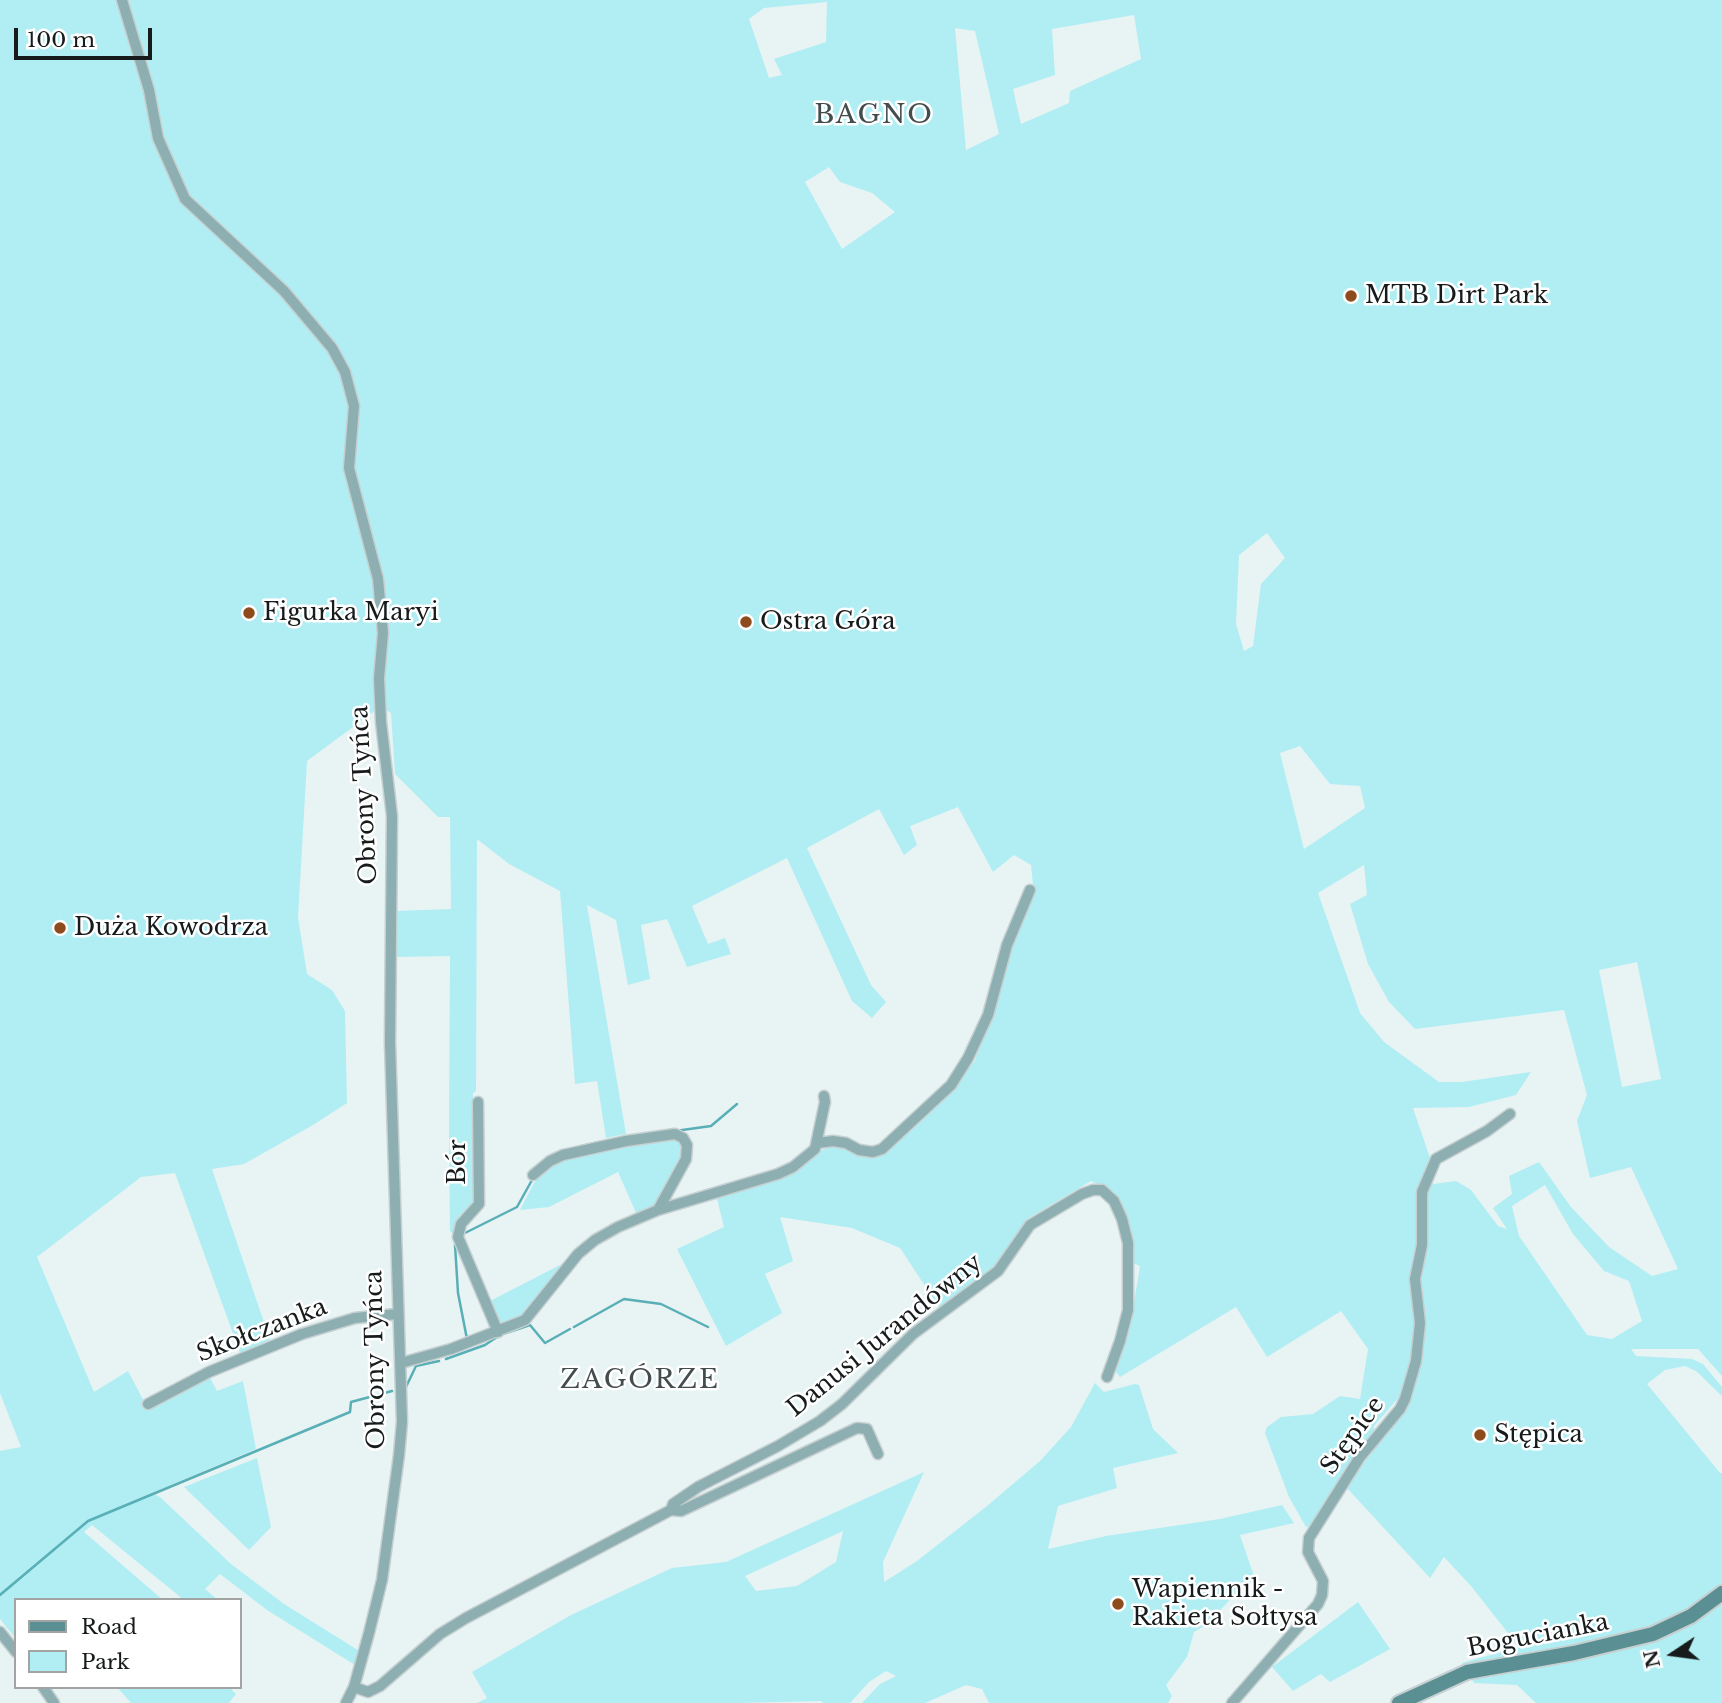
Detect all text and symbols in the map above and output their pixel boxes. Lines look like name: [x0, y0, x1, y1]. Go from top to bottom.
scale bar: [18, 14, 156, 58]
text: 100 m: [27, 27, 95, 53]
district label: BAGNO: [815, 100, 933, 132]
place label: MTB Dirt Park: [1365, 282, 1548, 310]
marker: MTB Dirt Park: [1343, 288, 1359, 304]
place label: Figurka Maryi: [263, 599, 439, 627]
marker: Figurka Maryi: [241, 605, 257, 621]
place label: Ostra Góra: [760, 608, 895, 636]
marker: Ostra Góra: [738, 614, 754, 630]
street label: Obrony Tyńca: [346, 705, 384, 885]
place label: Duża Kowodrza: [74, 914, 268, 942]
marker: Duża Kowodrza: [52, 920, 68, 936]
street label: Bór: [444, 1139, 472, 1185]
street label: Danusi Jurandówny: [782, 1249, 988, 1423]
street label: Obrony Tyńca: [360, 1270, 392, 1450]
street label: Skołczanka: [193, 1293, 331, 1369]
district label: ZAGÓRZE: [561, 1365, 719, 1397]
street label: Stępice: [1315, 1391, 1391, 1481]
place label: Stępica: [1494, 1421, 1583, 1449]
marker: Stępica: [1472, 1427, 1488, 1443]
place label: Wapiennik - Rakieta Sołtysa: [1132, 1576, 1317, 1632]
marker: Wapiennik - Rakieta Sołtysa: [1110, 1596, 1126, 1612]
legend: [14, 1598, 242, 1689]
street label: Bogucianka: [1465, 1608, 1611, 1664]
text: Road: [81, 1614, 137, 1640]
north arrow: [1638, 1619, 1708, 1689]
text: N: [1639, 1648, 1665, 1670]
text: Park: [81, 1649, 130, 1675]

